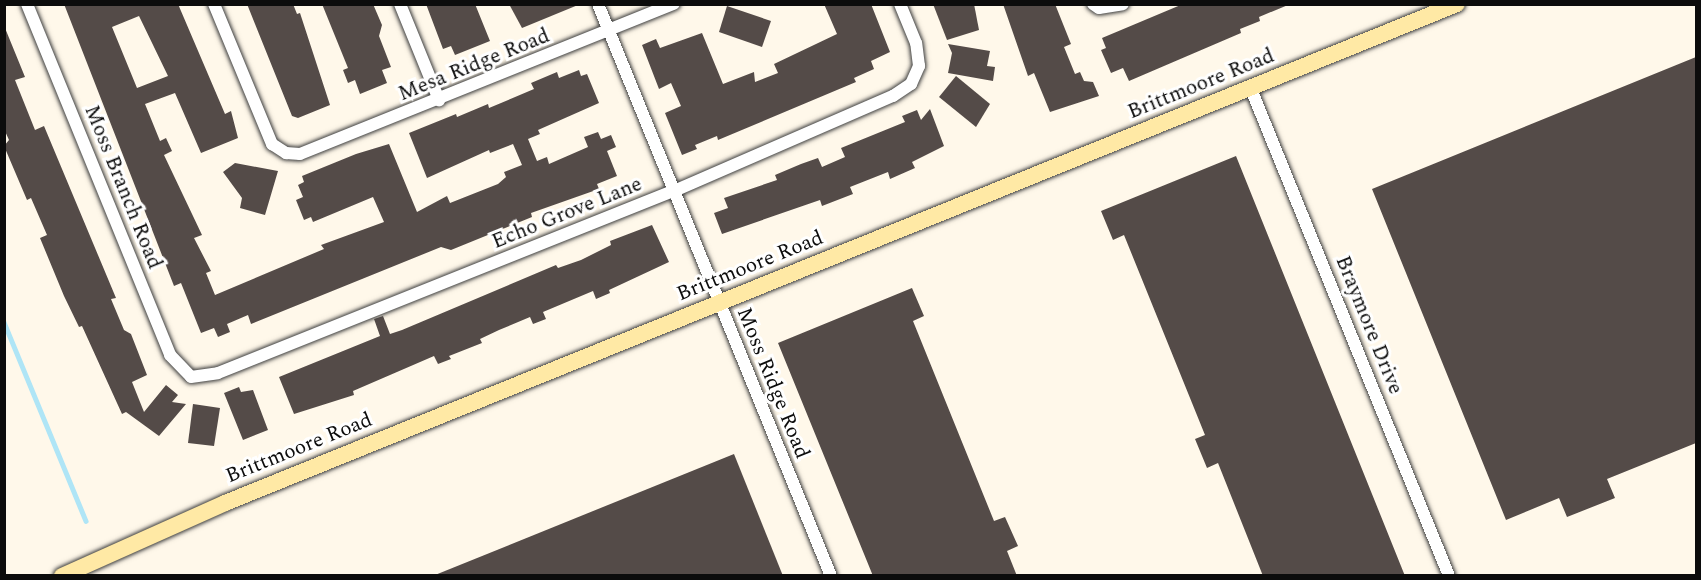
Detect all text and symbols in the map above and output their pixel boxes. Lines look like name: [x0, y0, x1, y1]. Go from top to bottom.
street label: Mesa Ridge Road: [395, 23, 553, 107]
street label: Brittmoore Road: [1124, 43, 1278, 125]
street label: Moss Branch Road: [79, 101, 167, 273]
street label: Echo Grove Lane: [488, 171, 646, 255]
street label: Brittmoore Road: [673, 225, 827, 307]
street label: Braymore Drive: [1330, 252, 1408, 398]
street label: Moss Ridge Road: [731, 304, 815, 462]
street label: Brittmoore Road: [222, 407, 376, 489]

